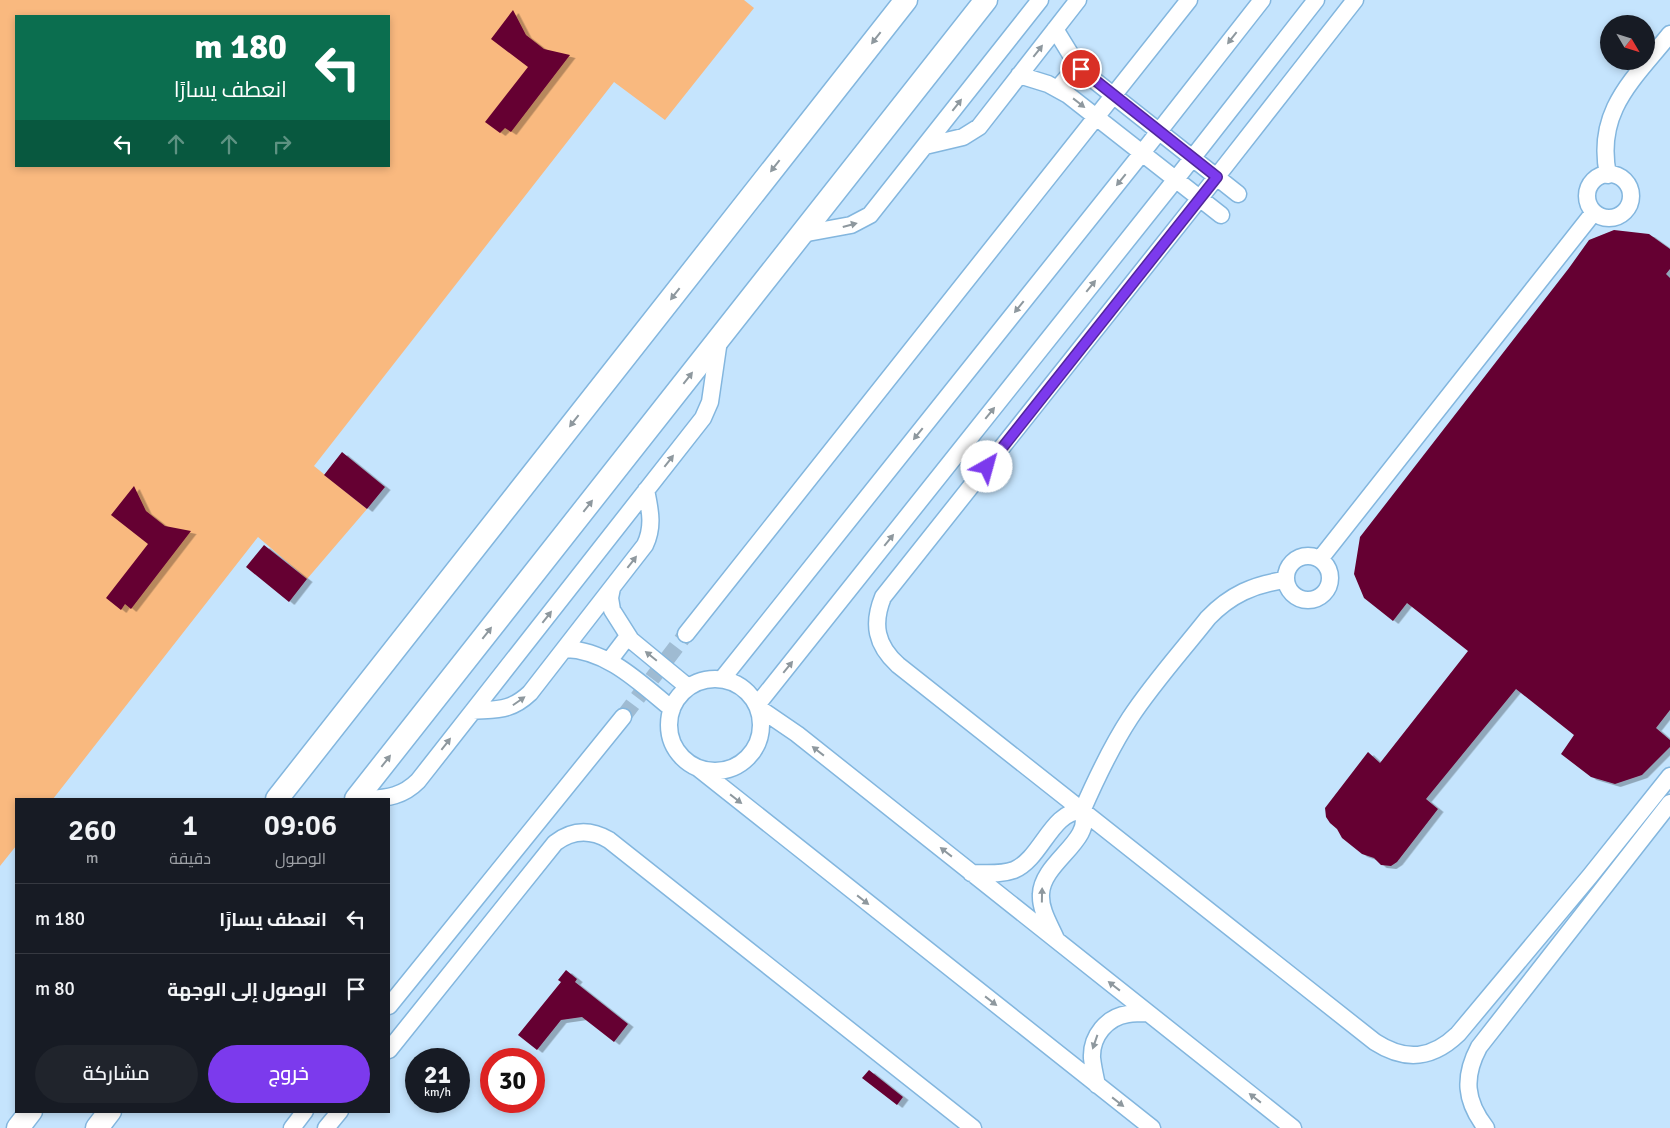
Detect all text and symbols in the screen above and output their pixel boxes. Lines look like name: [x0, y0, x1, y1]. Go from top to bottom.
north arrow: [1600, 15, 1655, 70]
map controls: [1600, 15, 1655, 70]
text: 180 m: [194, 25, 287, 68]
one-way arrow: [870, 31, 881, 44]
one-way arrow: [1226, 31, 1237, 44]
icon: left: [305, 35, 370, 100]
one-way arrow: [1032, 45, 1043, 58]
pin: [1060, 48, 1102, 90]
icon: arrive: [1067, 55, 1095, 83]
text: انعطف يسارًا: [174, 76, 287, 103]
one-way arrow: [952, 98, 962, 112]
one-way arrow: [1072, 98, 1085, 109]
icon: left: [109, 130, 137, 158]
icon: ahead: [162, 130, 190, 158]
icon: ahead: [215, 130, 243, 158]
icon: right: [268, 130, 296, 158]
one-way arrow: [770, 159, 781, 172]
one-way arrow: [1115, 173, 1126, 186]
one-way arrow: [843, 220, 858, 228]
one-way arrow: [1086, 279, 1097, 292]
one-way arrow: [669, 287, 680, 300]
one-way arrow: [1014, 300, 1025, 313]
one-way arrow: [683, 372, 694, 385]
one-way arrow: [985, 406, 996, 419]
one-way arrow: [569, 414, 580, 427]
one-way arrow: [912, 427, 923, 440]
position arrow: [960, 440, 1012, 492]
one-way arrow: [664, 454, 674, 468]
one-way arrow: [582, 499, 593, 512]
one-way arrow: [883, 534, 894, 547]
one-way arrow: [627, 555, 638, 568]
one-way arrow: [541, 610, 552, 623]
one-way arrow: [481, 627, 492, 640]
one-way arrow: [644, 651, 657, 662]
one-way arrow: [782, 661, 793, 674]
one-way arrow: [512, 696, 526, 706]
one-way arrow: [441, 738, 452, 751]
one-way arrow: [812, 746, 825, 757]
one-way arrow: [381, 754, 392, 767]
one-way arrow: [729, 793, 742, 804]
text: 1: [182, 807, 198, 844]
text: 09:06: [264, 807, 337, 844]
text: 260: [68, 812, 116, 849]
one-way arrow: [939, 847, 952, 858]
text: m: [86, 848, 99, 868]
text: دقيقة: [169, 849, 211, 869]
text: الوصول: [275, 849, 326, 869]
one-way arrow: [1038, 887, 1046, 903]
one-way arrow: [857, 894, 870, 905]
icon: left: [342, 905, 370, 933]
text: 180 m: [35, 907, 85, 931]
text: انعطف يسارًا: [219, 908, 327, 932]
icon: arrive: [342, 975, 370, 1003]
text: 80 m: [35, 977, 75, 1001]
text: الوصول إلى الوجهة: [167, 978, 327, 1002]
one-way arrow: [1108, 980, 1121, 991]
one-way arrow: [984, 995, 997, 1006]
one-way arrow: [1091, 1035, 1099, 1050]
button: مشاركة: [35, 1045, 198, 1103]
button: خروج: [208, 1045, 370, 1103]
speed limit sign: 30: [480, 1048, 545, 1113]
text: 21: [424, 1059, 451, 1090]
text: km/h: [424, 1085, 451, 1100]
one-way arrow: [1249, 1092, 1262, 1103]
one-way arrow: [1111, 1096, 1124, 1107]

